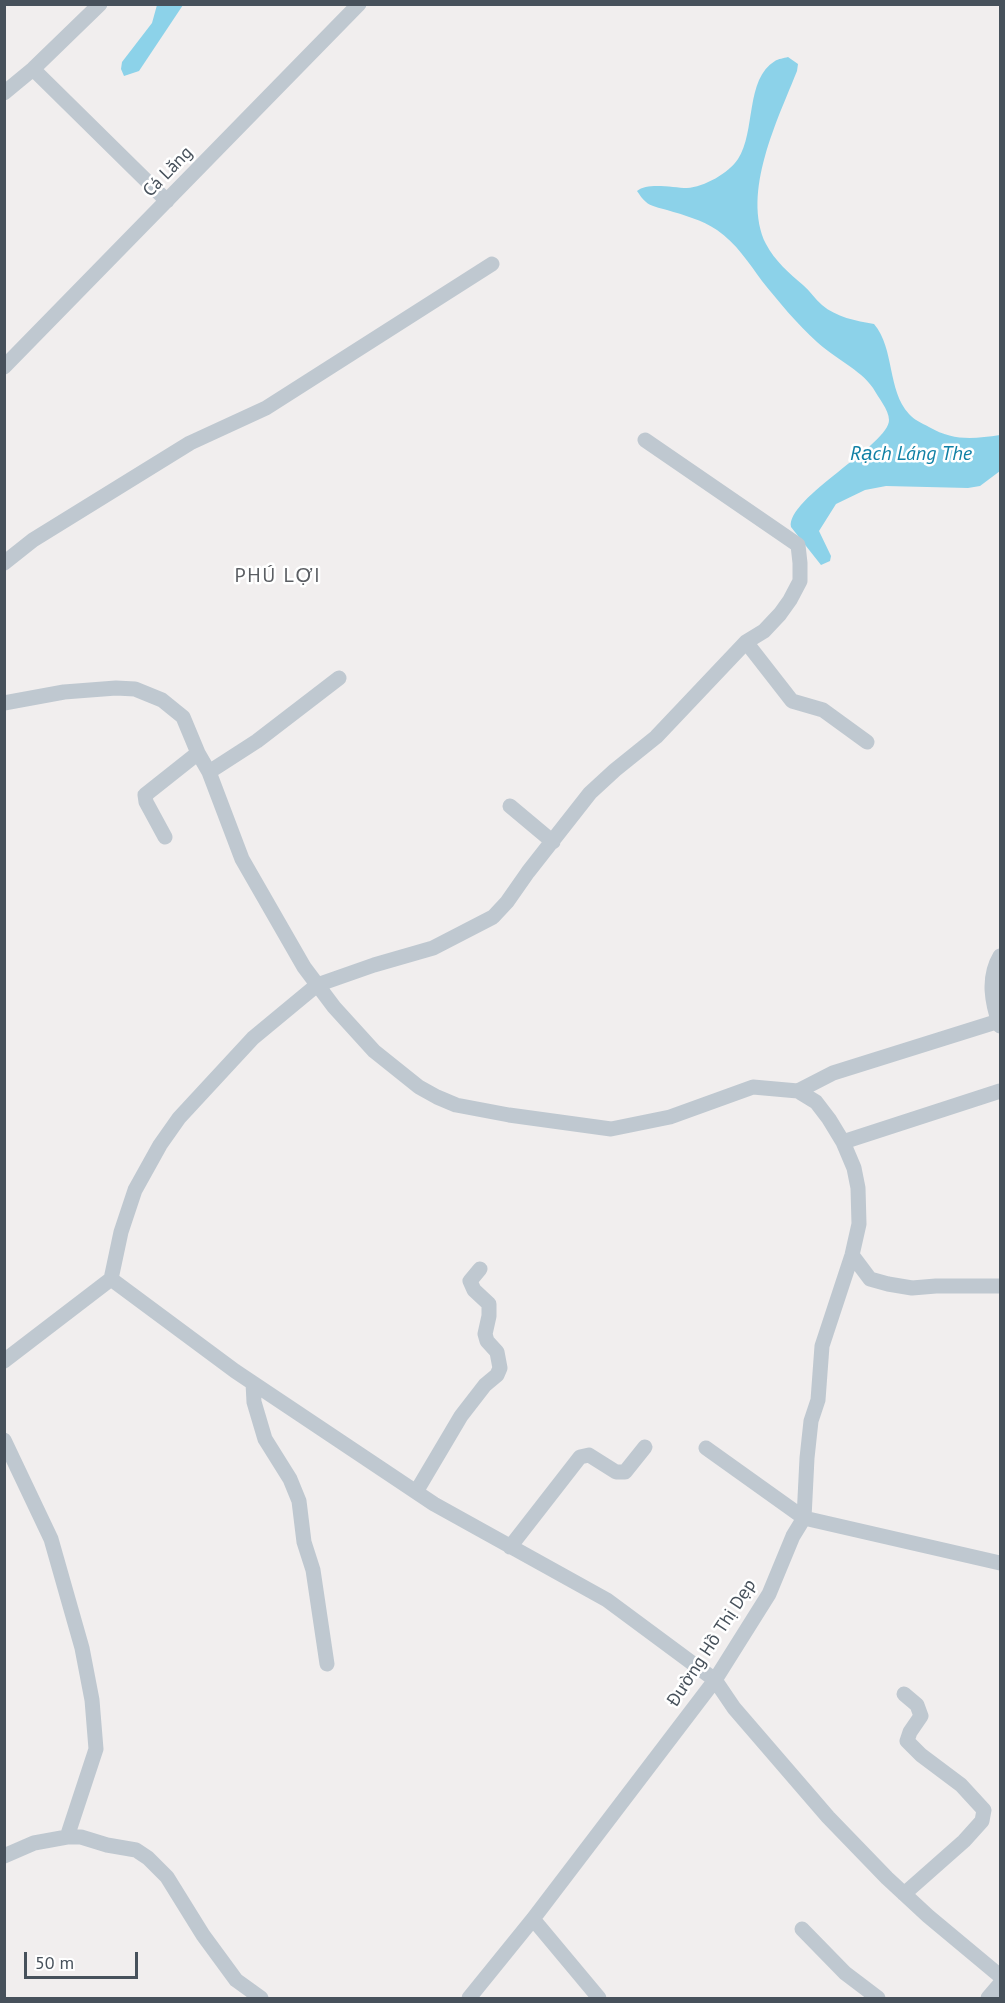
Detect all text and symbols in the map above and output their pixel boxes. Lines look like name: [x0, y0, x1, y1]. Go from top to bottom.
street label: Cá Lăng: [139, 142, 197, 202]
water label: Rạch Láng The: [850, 442, 972, 466]
district label: PHÚ LỢI: [235, 564, 321, 588]
street label: Đường Hồ Thị Dẹp: [663, 1575, 761, 1711]
scale bar: [27, 1940, 141, 1978]
text: 50 m: [35, 1951, 74, 1974]

